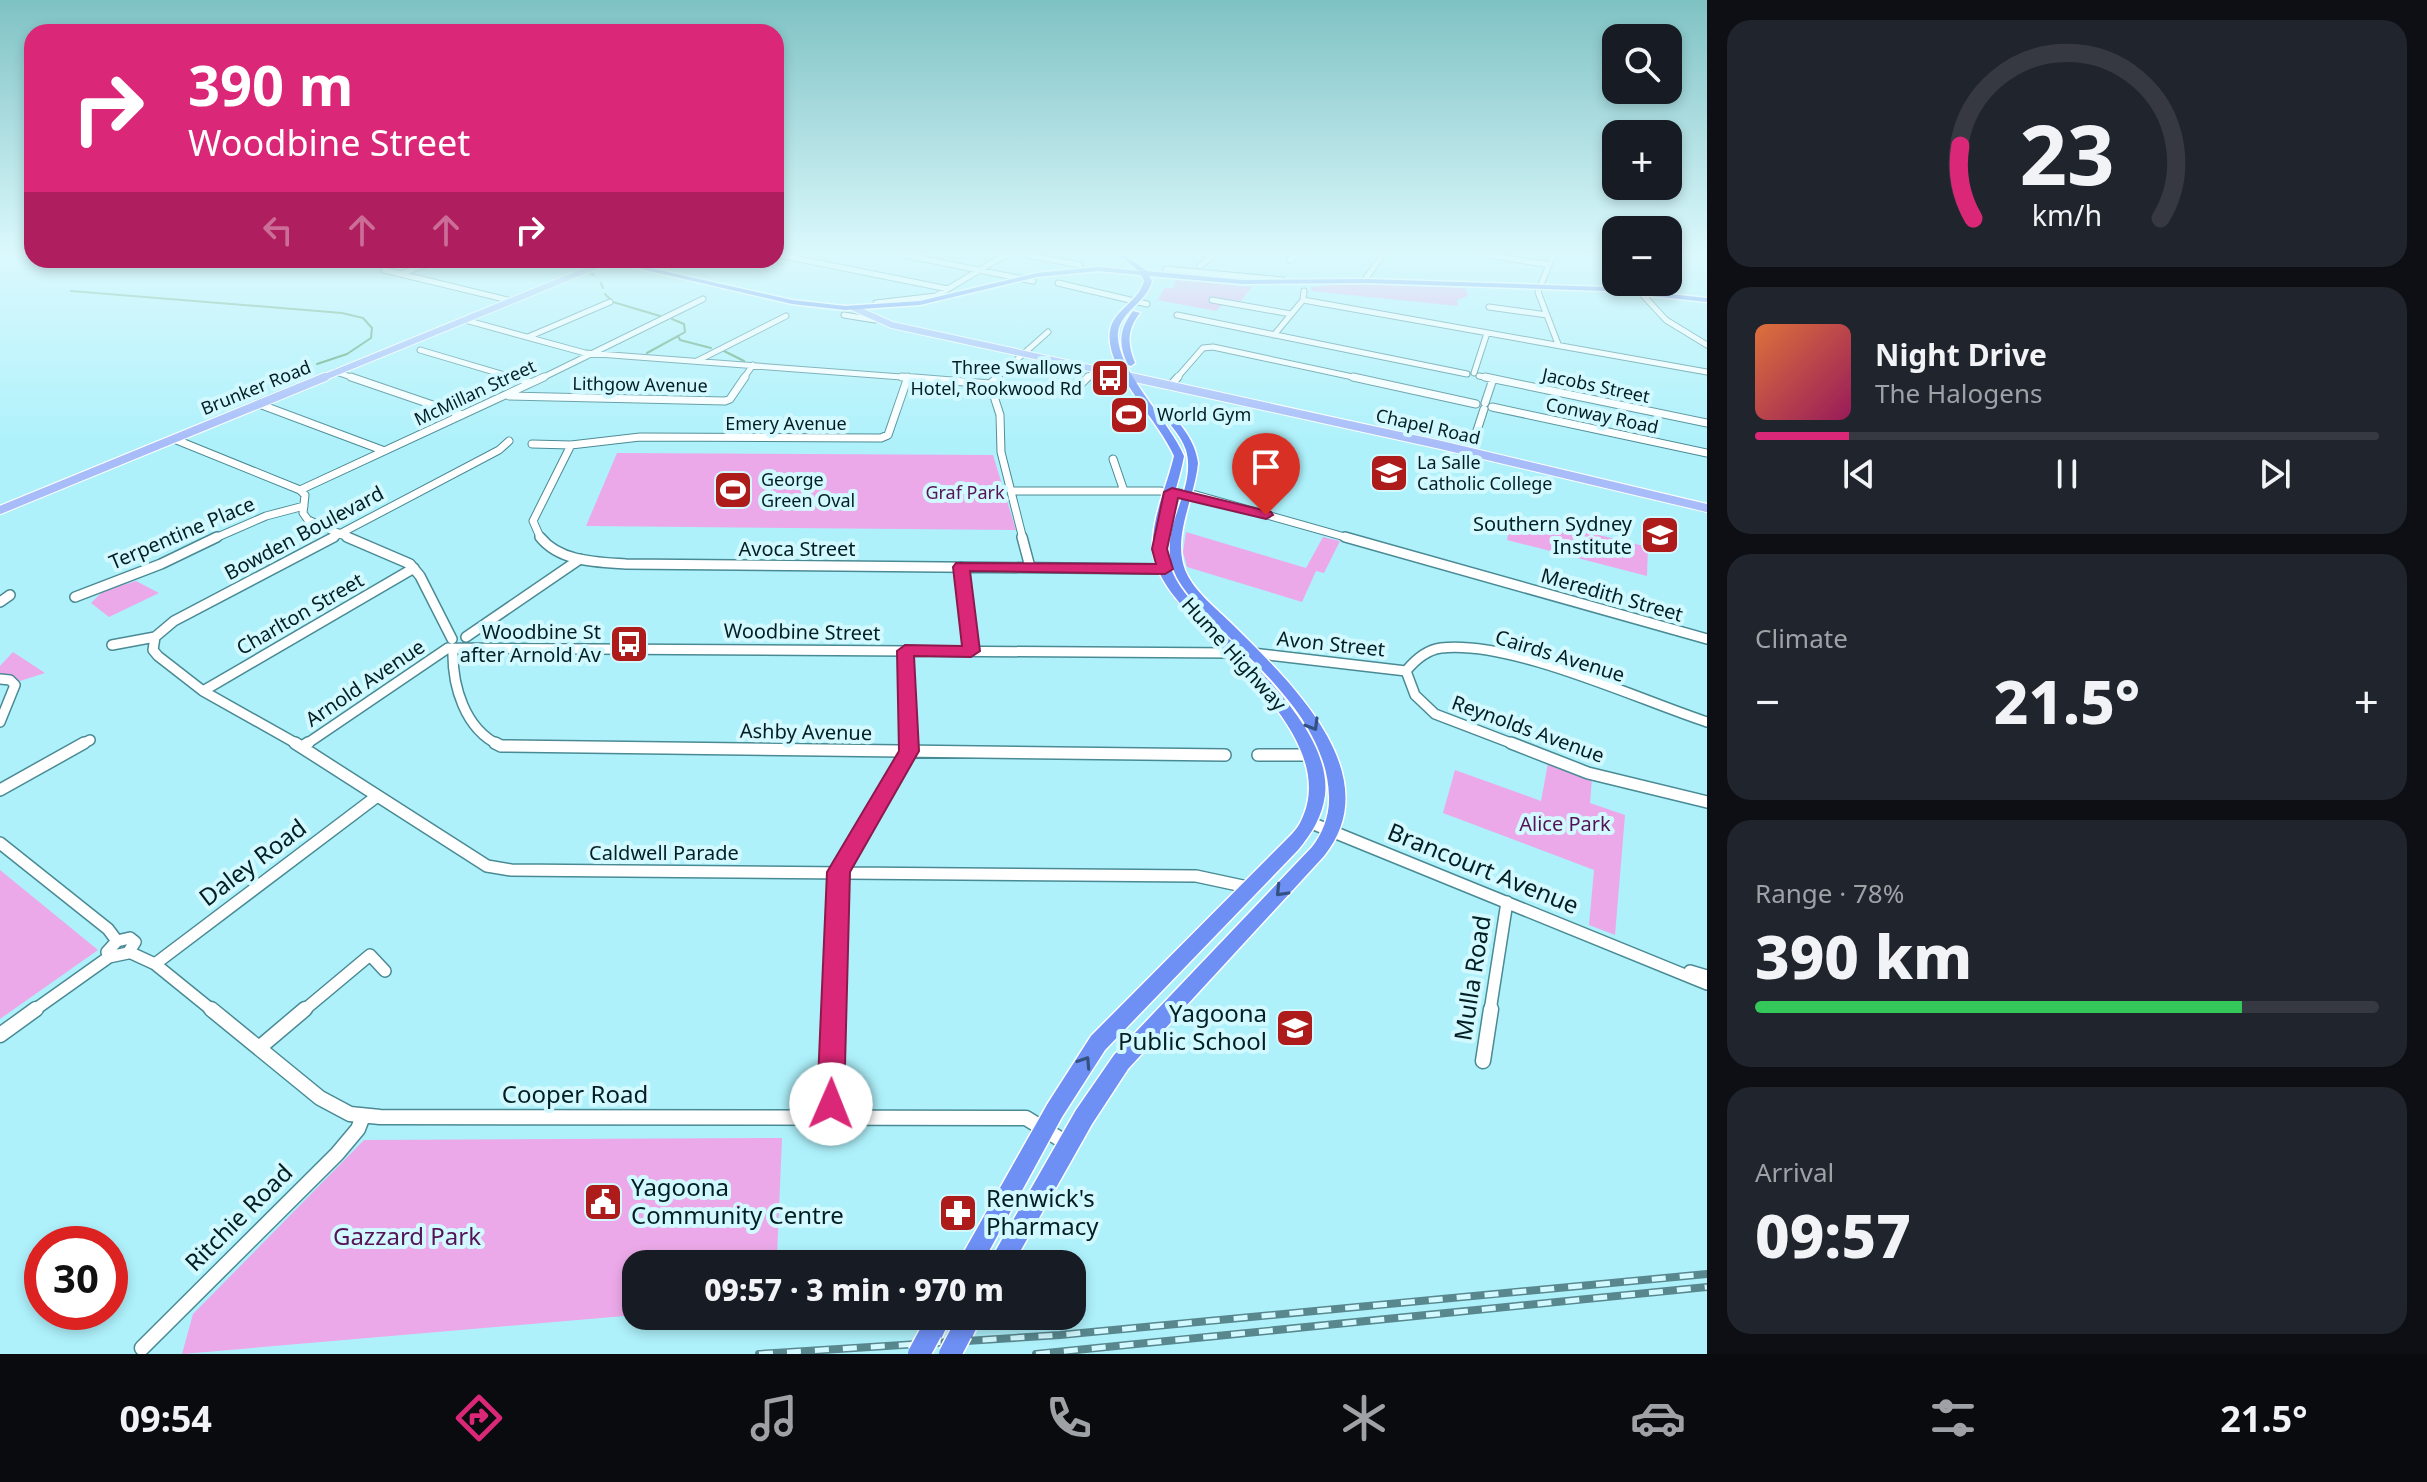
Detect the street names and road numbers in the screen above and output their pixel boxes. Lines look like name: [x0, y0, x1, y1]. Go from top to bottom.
street label: McMillan Street: [410, 353, 540, 431]
street label: Brunker Road: [197, 354, 314, 420]
street label: Jacobs Street: [1538, 362, 1653, 408]
street label: Lithgow Avenue: [572, 371, 708, 397]
street label: Conway Road: [1544, 391, 1661, 439]
street label: Chapel Road: [1374, 402, 1483, 450]
street label: Emery Avenue: [725, 411, 847, 435]
street label: Bowden Boulevard: [219, 479, 388, 586]
street label: Terpentine Place: [105, 490, 259, 575]
street label: Avoca Street: [739, 535, 855, 562]
street label: Meredith Street: [1538, 561, 1686, 628]
street label: Charlton Street: [231, 566, 368, 661]
street label: Hume Highway: [1176, 591, 1293, 717]
street label: Woodbine Street: [723, 617, 881, 646]
street label: Cairds Avenue: [1492, 623, 1628, 688]
street label: Avon Street: [1276, 624, 1386, 663]
street label: Arnold Avenue: [300, 633, 430, 732]
street label: Reynolds Avenue: [1448, 688, 1608, 769]
street label: Ashby Avenue: [740, 717, 872, 746]
street label: Daley Road: [192, 811, 312, 913]
street label: Brancourt Avenue: [1383, 814, 1584, 921]
street label: Caldwell Parade: [589, 839, 739, 866]
street label: Mulla Road: [1445, 913, 1498, 1043]
street label: Cooper Road: [502, 1077, 648, 1110]
street label: Ritchie Road: [177, 1156, 299, 1278]

